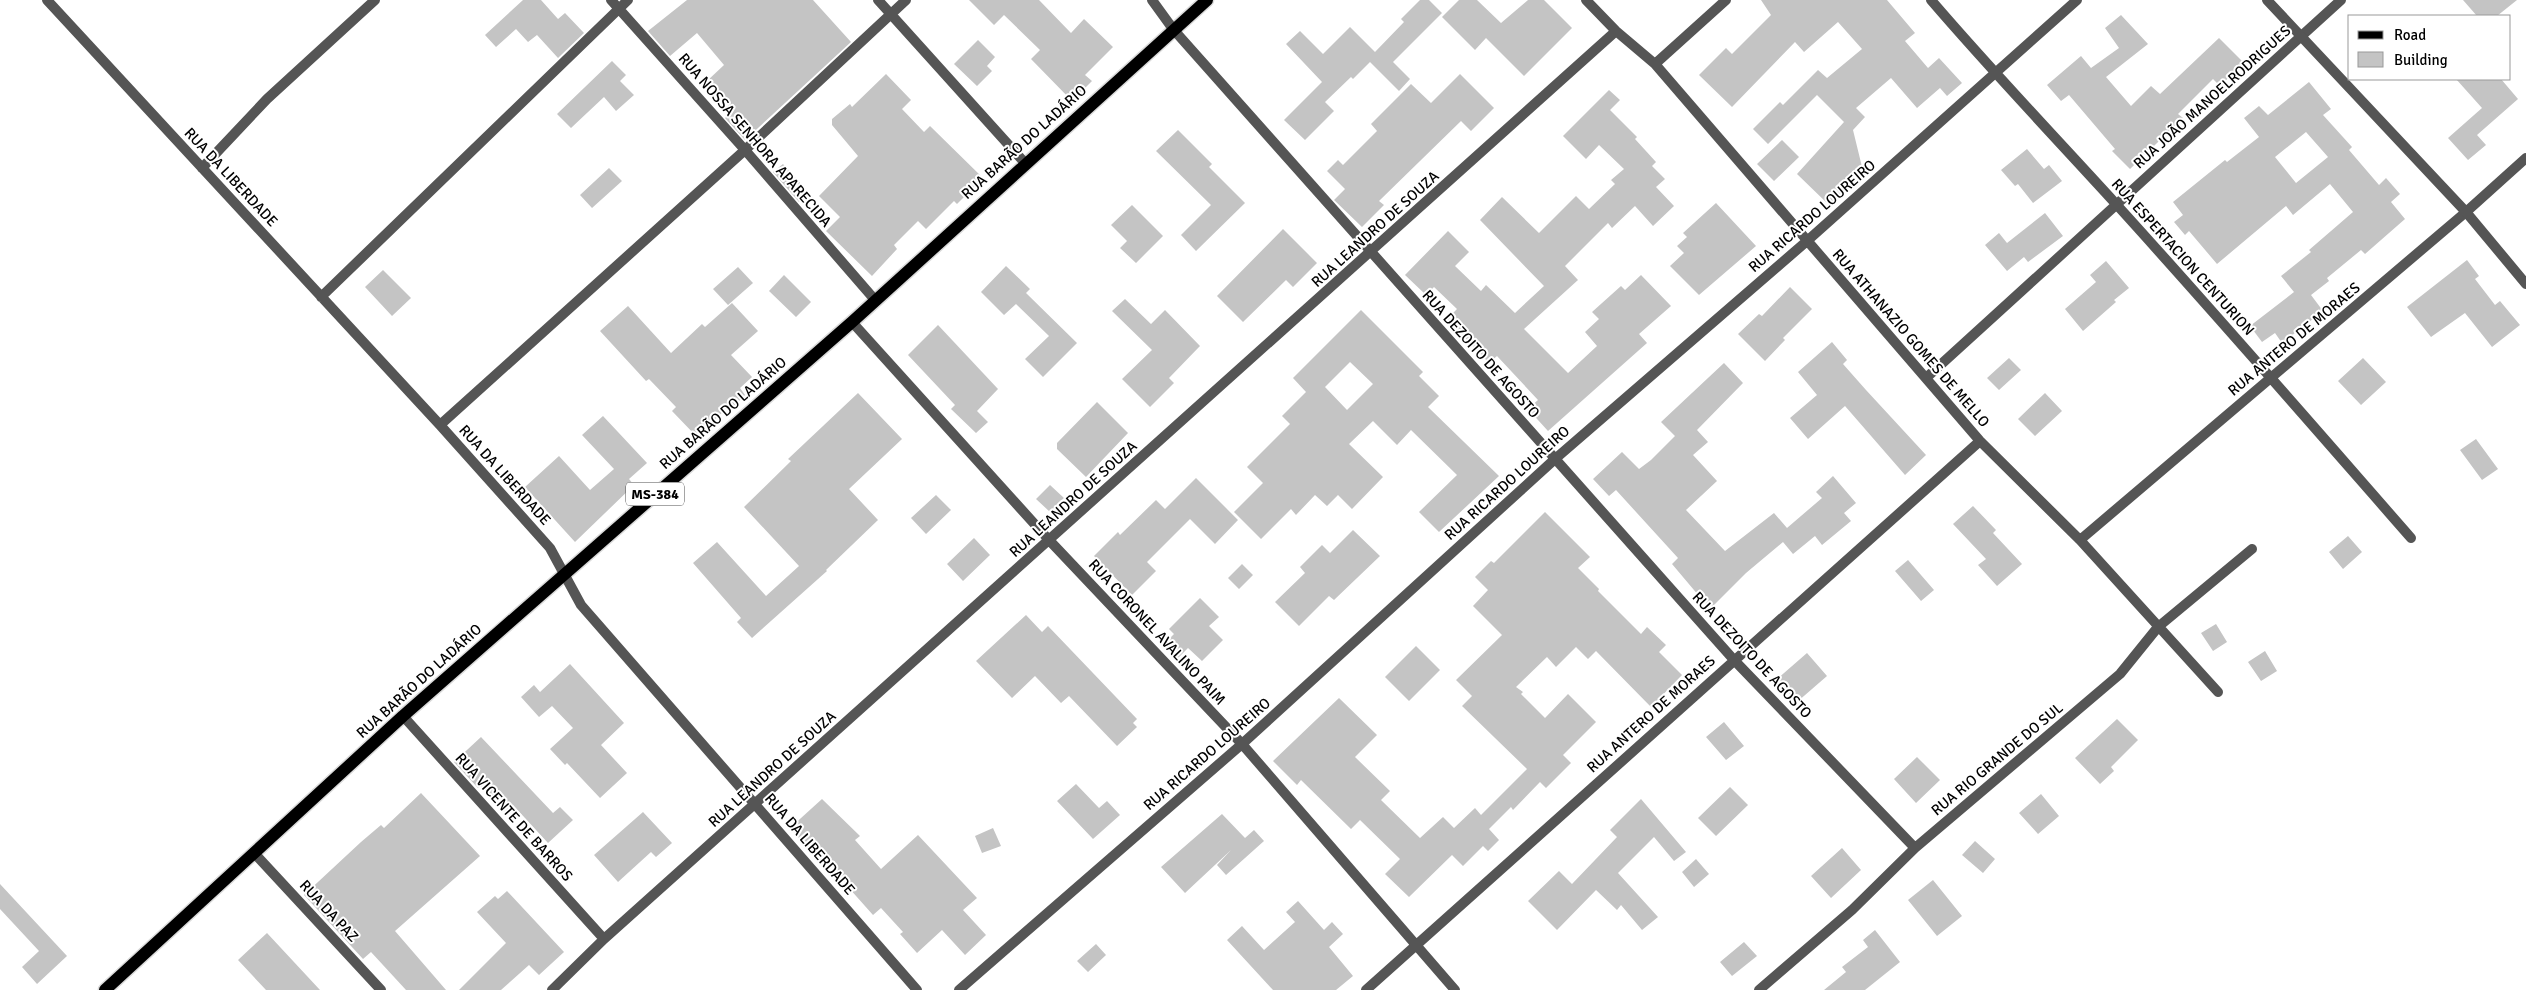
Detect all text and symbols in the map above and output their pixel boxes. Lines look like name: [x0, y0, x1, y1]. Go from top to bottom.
legend: [2348, 15, 2511, 80]
street label: RUA JOÃO MANOELRODRIGUES: [2129, 21, 2294, 172]
text: Road: [2394, 26, 2426, 44]
street label: RUA NOSSA SENHORA APARECIDA: [675, 49, 835, 231]
text: Building: [2394, 51, 2448, 69]
street label: RUA BARÃO DO LADÁRIO: [957, 80, 1090, 203]
street label: RUA DA LIBERDADE: [181, 124, 281, 230]
street label: RUA RICARDO LOUREIRO: [1745, 156, 1879, 276]
street label: RUA LEANDRO DE SOUZA: [1308, 167, 1442, 291]
street label: RUA ESPERTACION CENTURION: [2108, 175, 2258, 339]
street label: RUA ATHANAZIO GOMES DE MELLO: [1829, 245, 1993, 431]
street label: RUA ANTERO DE MORAES: [2224, 279, 2364, 399]
street label: RUA DEZOITO DE AGOSTO: [1419, 286, 1543, 422]
street label: RUA BARÃO DO LADÁRIO: [655, 352, 790, 473]
street label: RUA DA LIBERDADE: [455, 421, 555, 529]
street label: RUA RICARDO LOUREIRO: [1441, 422, 1573, 544]
street label: RUA LEANDRO DE SOUZA: [1006, 437, 1140, 561]
road number: MS-384: [626, 482, 684, 506]
street label: RUA CORONEL AVALINO PAIM: [1085, 556, 1229, 708]
street label: RUA DEZOITO DE AGOSTO: [1689, 588, 1815, 722]
street label: RUA BARÃO DO LADÁRIO: [352, 619, 485, 742]
street label: RUA ANTERO DE MORAES: [1583, 652, 1719, 776]
street label: RUA RICARDO LOUREIRO: [1140, 694, 1274, 814]
street label: RUA RIO GRANDE DO SUL: [1928, 699, 2067, 819]
street label: RUA LEANDRO DE SOUZA: [705, 707, 839, 831]
street label: RUA VICENTE DE BARROS: [452, 749, 576, 885]
street label: RUA DA LIBERDADE: [761, 790, 859, 898]
street label: RUA DA PAZ: [296, 876, 362, 946]

